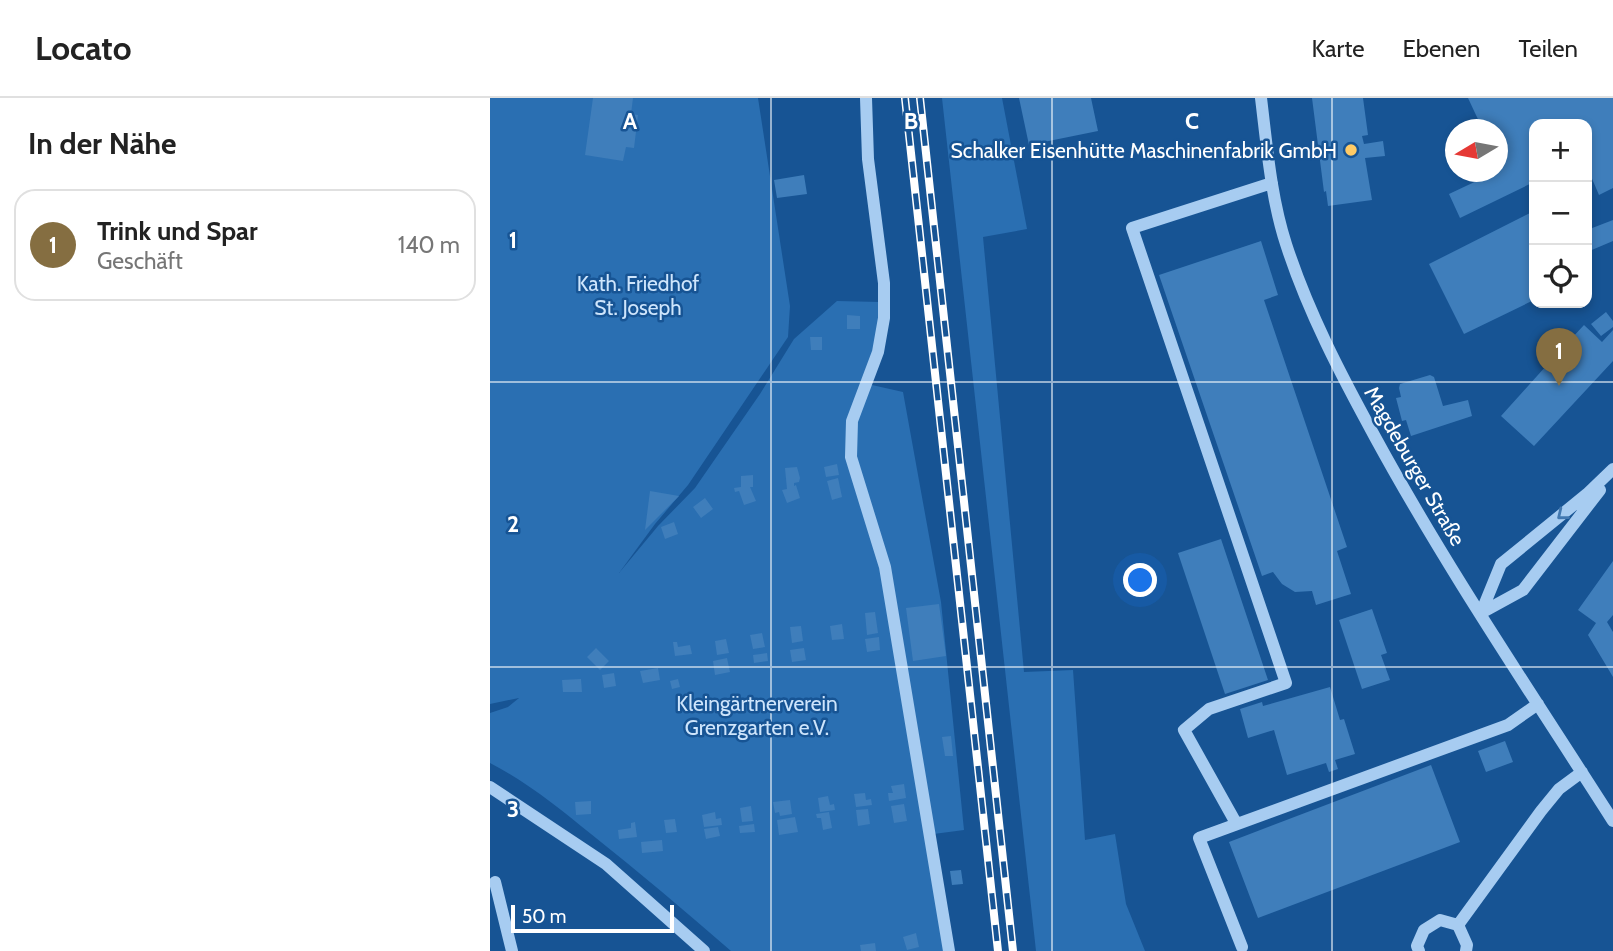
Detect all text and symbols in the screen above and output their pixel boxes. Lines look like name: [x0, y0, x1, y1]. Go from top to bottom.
text: Locato: [35, 28, 131, 68]
text: Karte: [1311, 34, 1364, 63]
text: Ebenen: [1402, 34, 1480, 63]
text: Teilen: [1518, 34, 1578, 63]
text: A: [623, 107, 638, 135]
text: B: [904, 107, 918, 135]
text: C: [1185, 107, 1199, 135]
north arrow: [1445, 119, 1508, 182]
map controls: [1529, 119, 1592, 308]
button: +: [1529, 119, 1592, 182]
text: In der Nähe: [28, 125, 177, 162]
place label: Schalker Eisenhütte Maschinenfabrik GmbH: [951, 138, 1337, 163]
marker: Schalker Eisenhütte Maschinenfabrik GmbH: [1343, 142, 1359, 158]
button: −: [1529, 182, 1592, 245]
text: Trink und Spar: [97, 215, 258, 247]
text: 1: [509, 226, 517, 254]
text: 1: [49, 231, 57, 259]
text: 140 m: [398, 231, 460, 259]
button: locate: [1529, 245, 1592, 308]
text: Geschäft: [97, 247, 183, 275]
park label: Kath. Friedhof St. Joseph: [577, 271, 699, 320]
pin: 1: [1536, 328, 1582, 386]
street label: Magdeburger Straße: [1359, 382, 1471, 550]
one-way arrow: [1557, 506, 1569, 519]
text: 2: [507, 510, 519, 538]
your location: [1123, 563, 1157, 597]
park label: Kleingärtnerverein Grenzgarten e.V.: [676, 691, 838, 740]
text: 3: [507, 795, 519, 823]
scale bar: [511, 902, 674, 934]
text: 50 m: [522, 905, 566, 928]

